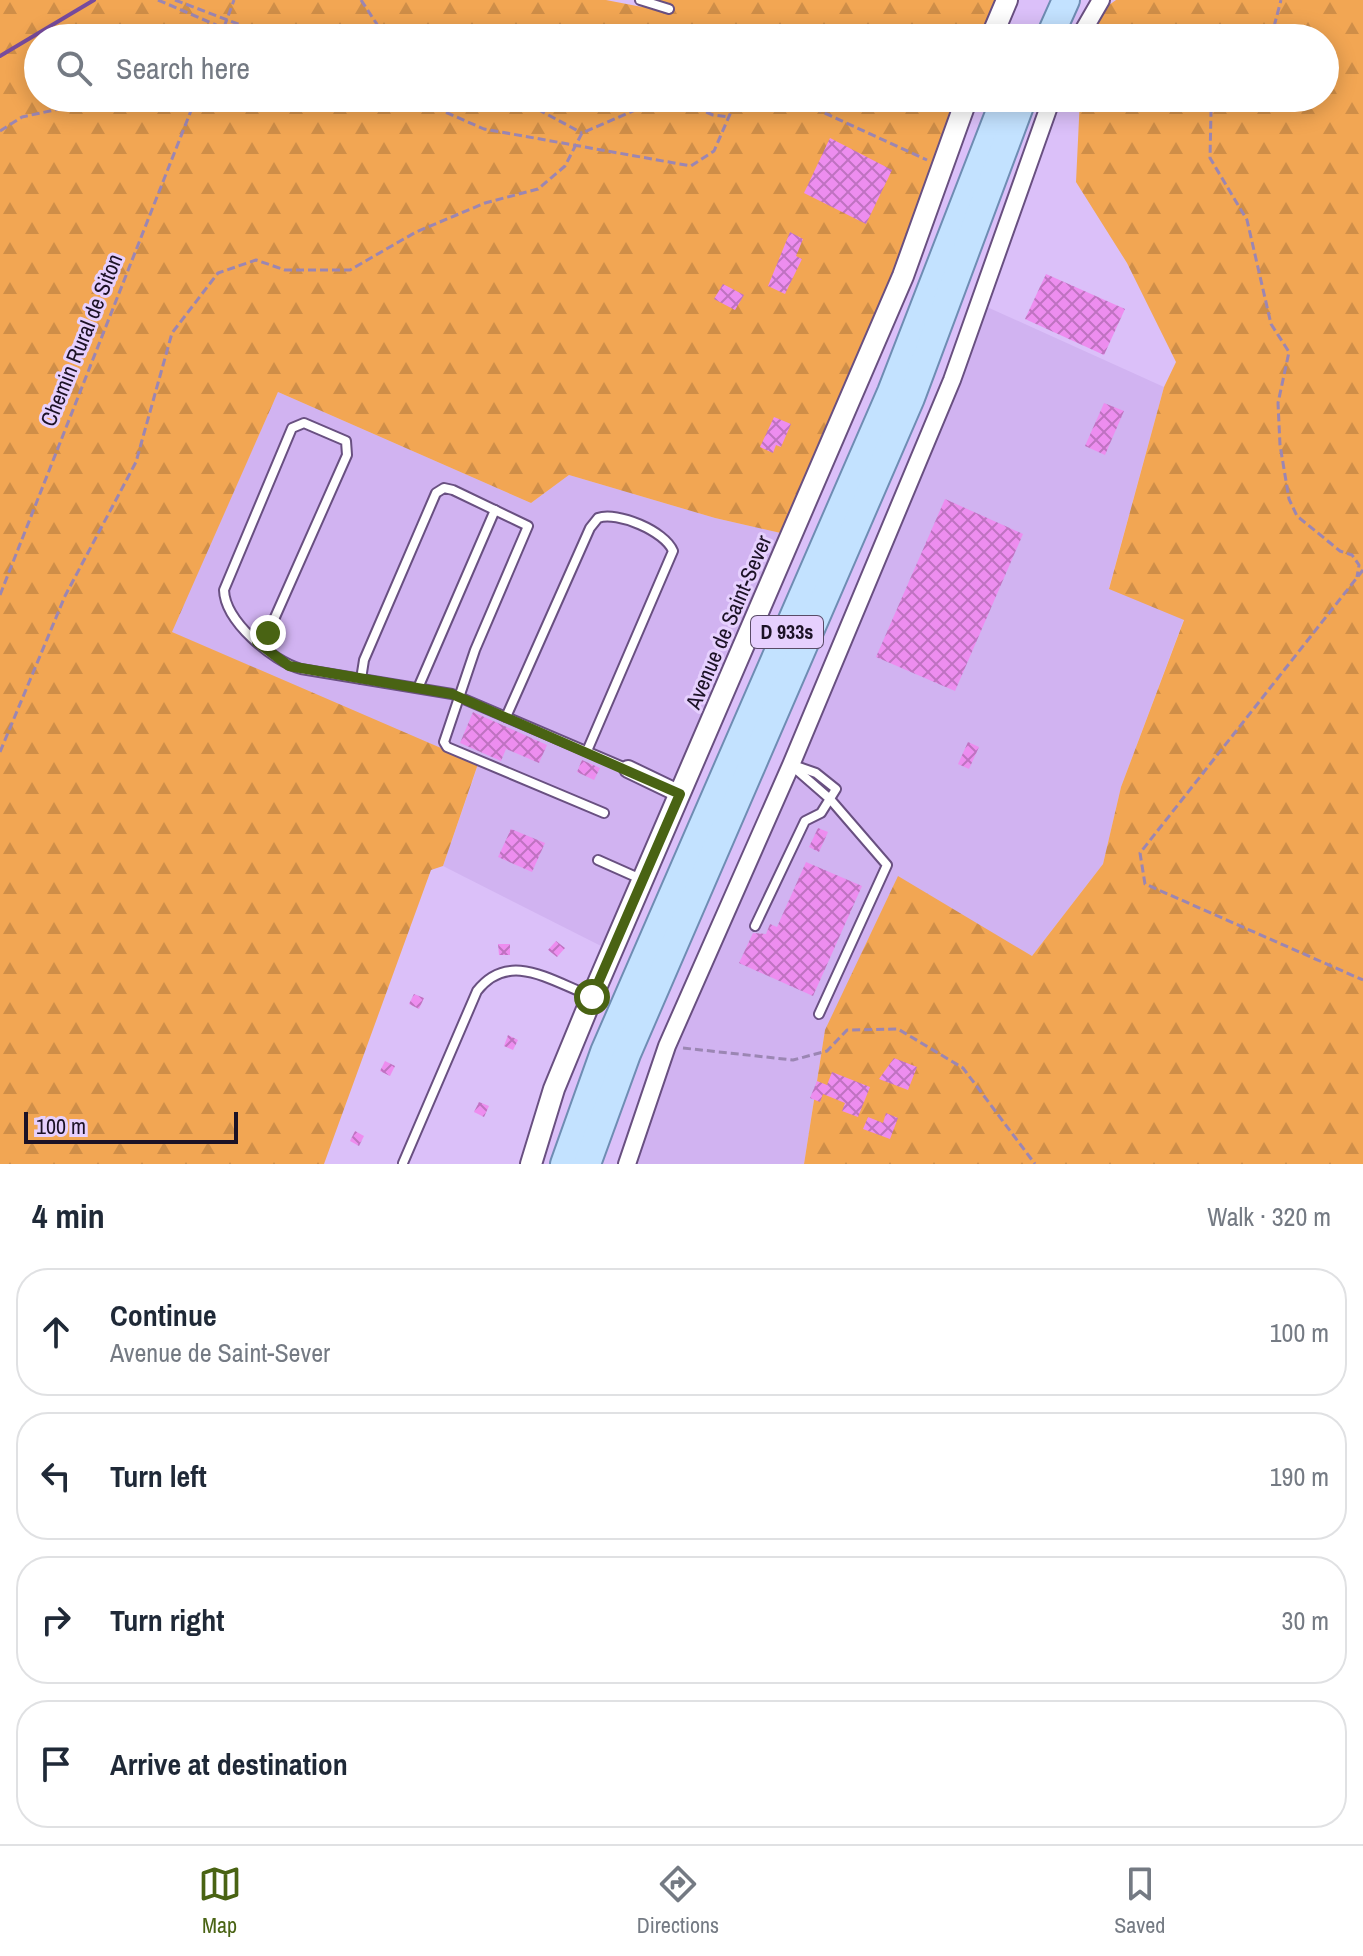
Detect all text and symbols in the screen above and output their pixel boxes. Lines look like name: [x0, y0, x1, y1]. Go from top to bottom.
search box: [24, 24, 1339, 112]
icon: search: [52, 46, 96, 90]
text: Search here: [116, 48, 250, 88]
street label: Chemin Rural de Siton: [33, 249, 129, 431]
street label: Avenue de Saint-Sever: [677, 530, 778, 714]
route end: [250, 615, 286, 651]
road number: D 933s: [751, 616, 823, 648]
route start: [574, 979, 610, 1015]
scale bar: [24, 1108, 238, 1144]
text: 100 m: [36, 1111, 86, 1141]
text: 4 min: [32, 1193, 105, 1239]
text: Walk · 320 m: [1207, 1199, 1331, 1234]
text: Continue: [110, 1295, 217, 1335]
icon: ahead: [34, 1310, 78, 1354]
text: 100 m: [1270, 1315, 1329, 1350]
text: Avenue de Saint-Sever: [110, 1335, 330, 1370]
icon: left: [34, 1454, 78, 1498]
text: Turn left: [110, 1456, 207, 1496]
text: 190 m: [1270, 1459, 1329, 1494]
icon: right: [34, 1598, 78, 1642]
text: Turn right: [110, 1600, 224, 1640]
text: 30 m: [1282, 1603, 1329, 1638]
icon: arrive: [34, 1742, 78, 1786]
text: Arrive at destination: [110, 1744, 348, 1784]
tab: Map: [198, 1862, 242, 1940]
tab: Directions: [637, 1862, 719, 1940]
tab: Saved: [1114, 1862, 1165, 1940]

